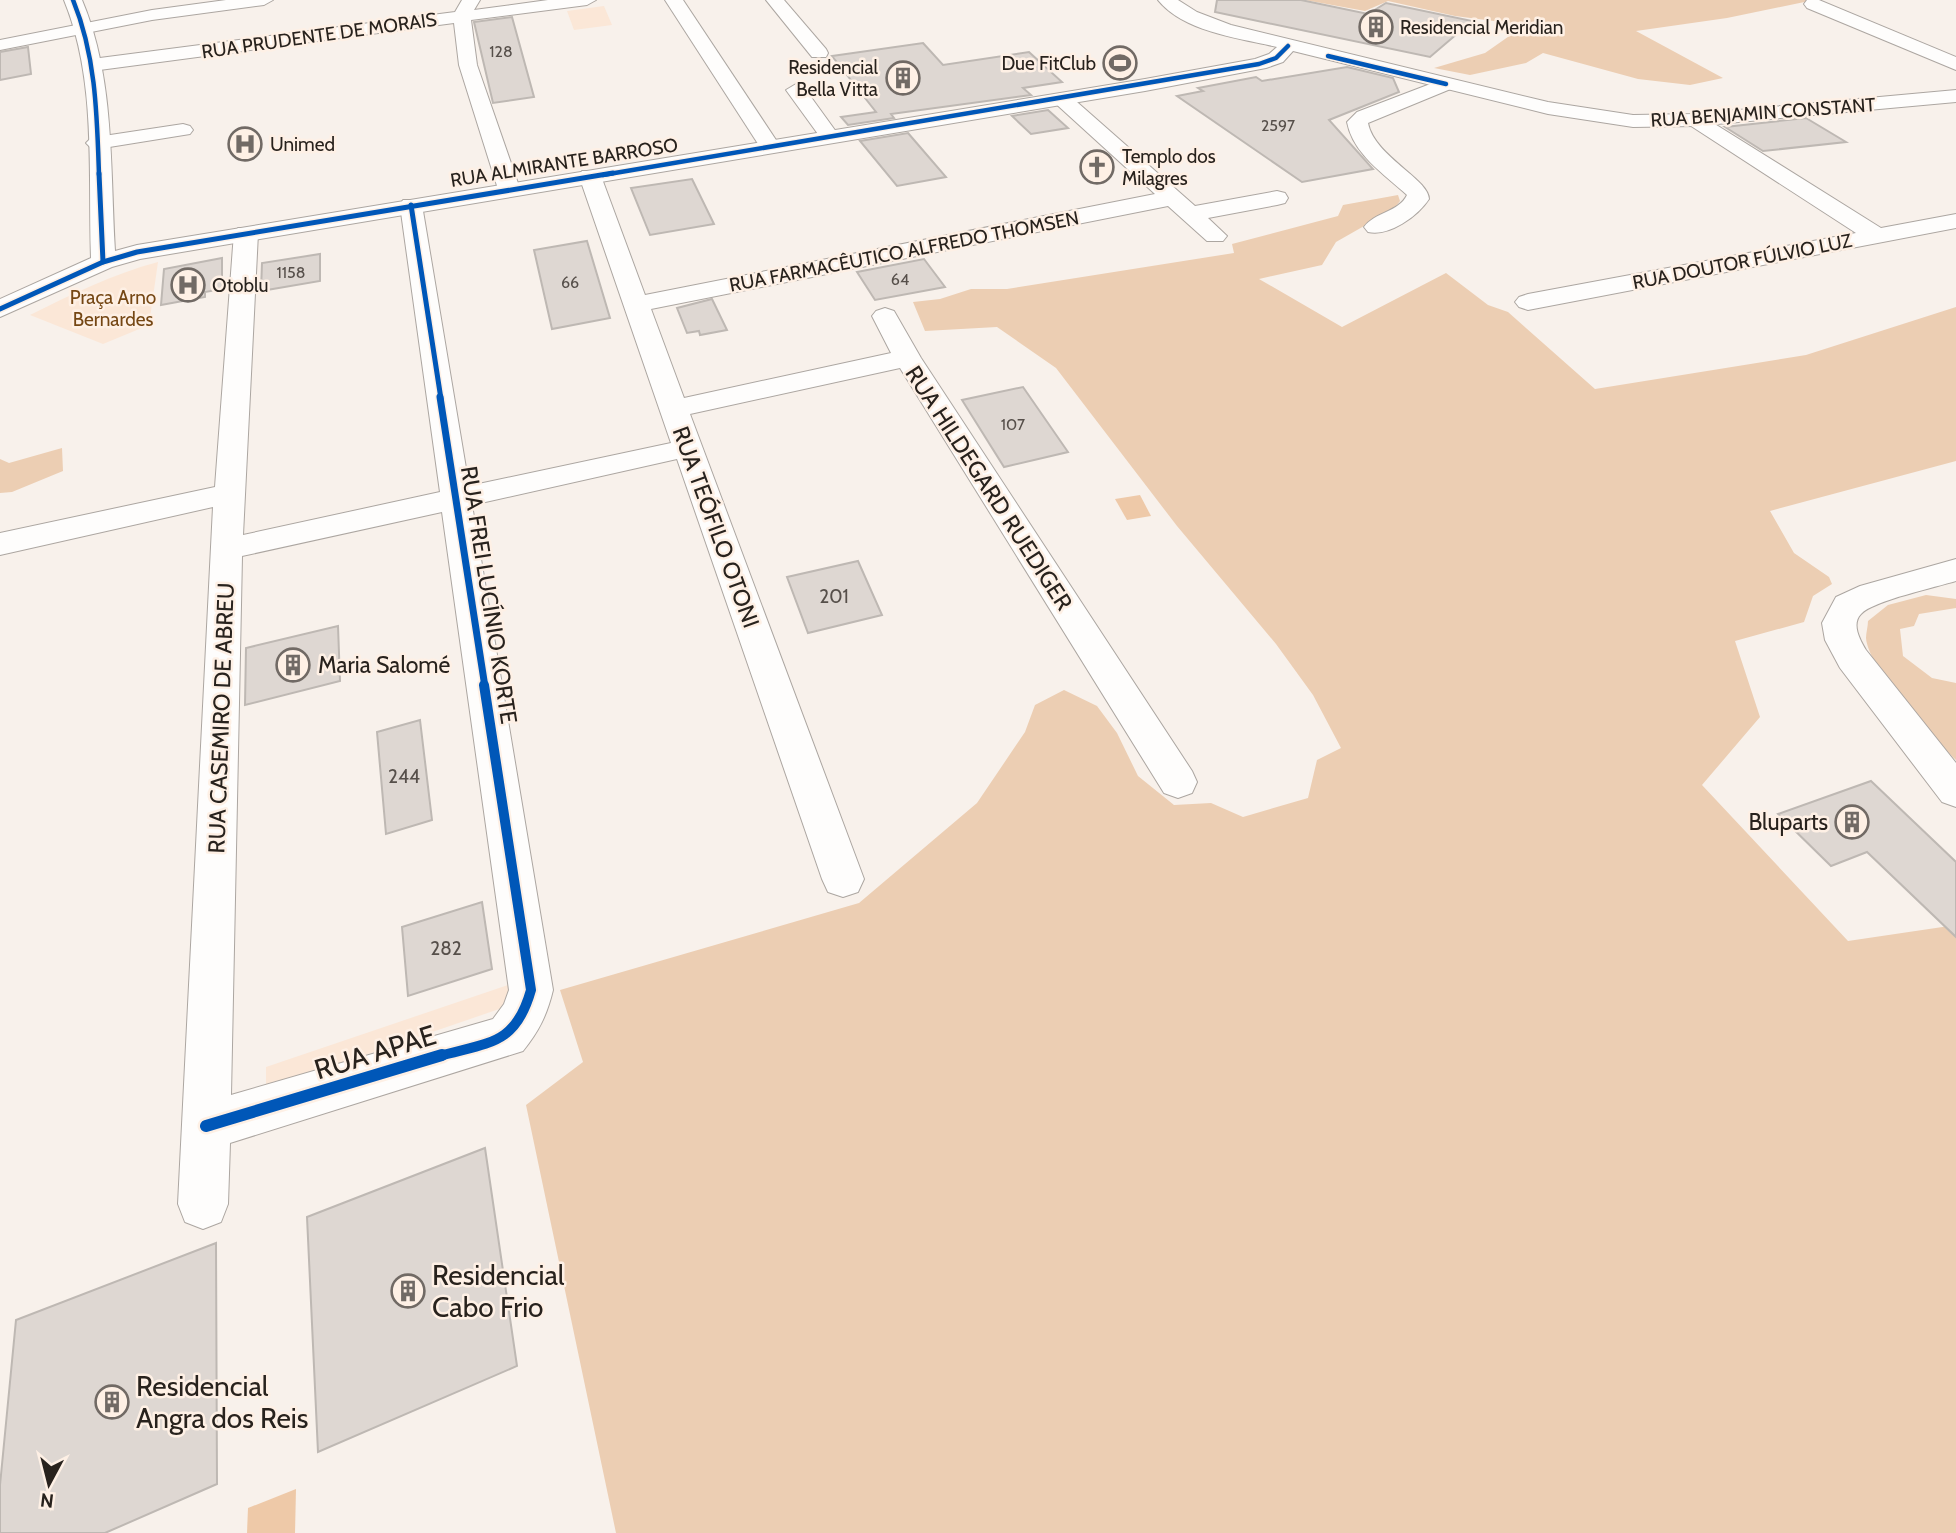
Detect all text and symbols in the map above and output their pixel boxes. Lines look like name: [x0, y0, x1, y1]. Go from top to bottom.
street label: RUA PRUDENTE DE MORAIS: [200, 8, 438, 63]
building icon: Residencial Meridian: [1357, 8, 1395, 46]
place label: Residencial Meridian: [1400, 16, 1563, 39]
house number: 128: [489, 42, 513, 61]
sports icon: Due FitClub: [1101, 44, 1139, 82]
place label: Due FitClub: [1001, 52, 1096, 75]
place label: Residencial Bella Vitta: [788, 56, 879, 101]
building icon: Residencial Bella Vitta: [884, 59, 922, 97]
street label: RUA BENJAMIN CONSTANT: [1650, 93, 1876, 132]
house number: 2597: [1261, 116, 1295, 135]
hospital icon: Unimed: [226, 125, 264, 163]
place label: Unimed: [270, 133, 335, 156]
street label: RUA ALMIRANTE BARROSO: [449, 133, 679, 192]
place label: Templo dos Milagres: [1122, 145, 1216, 190]
church icon: Templo dos Milagres: [1078, 148, 1116, 186]
street label: RUA FARMACÊUTICO ALFREDO THOMSEN: [727, 205, 1081, 297]
street label: RUA DOUTOR FÚLVIO LUZ: [1630, 228, 1854, 294]
house number: 1158: [277, 263, 305, 282]
hospital icon: Otoblu: [169, 266, 207, 304]
house number: 64: [891, 270, 909, 289]
house number: 66: [561, 273, 579, 292]
place label: Otoblu: [212, 274, 268, 297]
park label: Praça Arno Bernardes: [70, 286, 156, 331]
street label: RUA HILDEGARD RUEDIGER: [899, 361, 1079, 616]
house number: 107: [1001, 415, 1025, 434]
street label: RUA TEÓFILO OTONI: [667, 422, 765, 632]
street label: RUA FREI LUCÍNIO KORTE: [455, 464, 524, 726]
street label: RUA CASEMIRO DE ABREU: [202, 582, 240, 854]
house number: 201: [819, 585, 849, 608]
building icon: Maria Salomé: [274, 646, 312, 684]
place label: Maria Salomé: [318, 651, 451, 679]
house number: 244: [388, 765, 420, 788]
building icon: Bluparts: [1833, 803, 1871, 841]
place label: Bluparts: [1749, 808, 1828, 836]
house number: 282: [430, 937, 462, 960]
street label: RUA APAE: [310, 1017, 440, 1087]
place label: Residencial Cabo Frio: [432, 1258, 565, 1324]
building icon: Residencial Cabo Frio: [389, 1272, 427, 1310]
place label: Residencial Angra dos Reis: [136, 1369, 308, 1435]
building icon: Residencial Angra dos Reis: [93, 1383, 131, 1421]
north arrow: [14, 1449, 84, 1519]
text: N: [39, 1488, 55, 1513]

